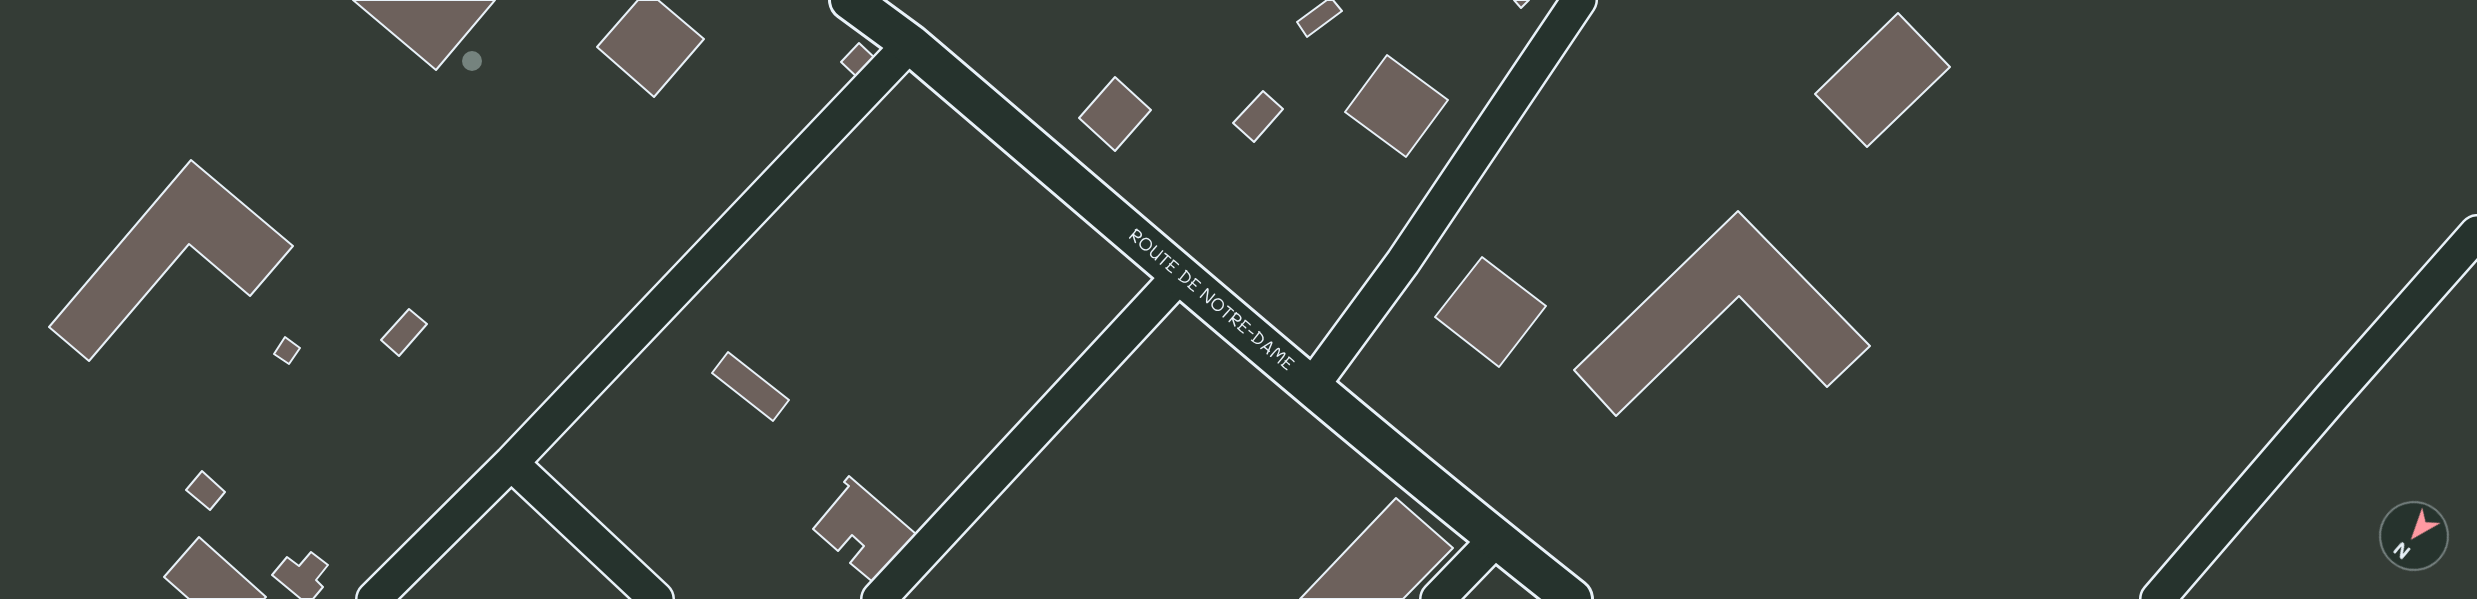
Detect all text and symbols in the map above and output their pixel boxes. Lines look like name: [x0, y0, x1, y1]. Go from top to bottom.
street label: ROUTE DE NOTRE-DAME: [1124, 225, 1298, 375]
north arrow: [2379, 501, 2449, 571]
text: N: [2388, 537, 2415, 565]

